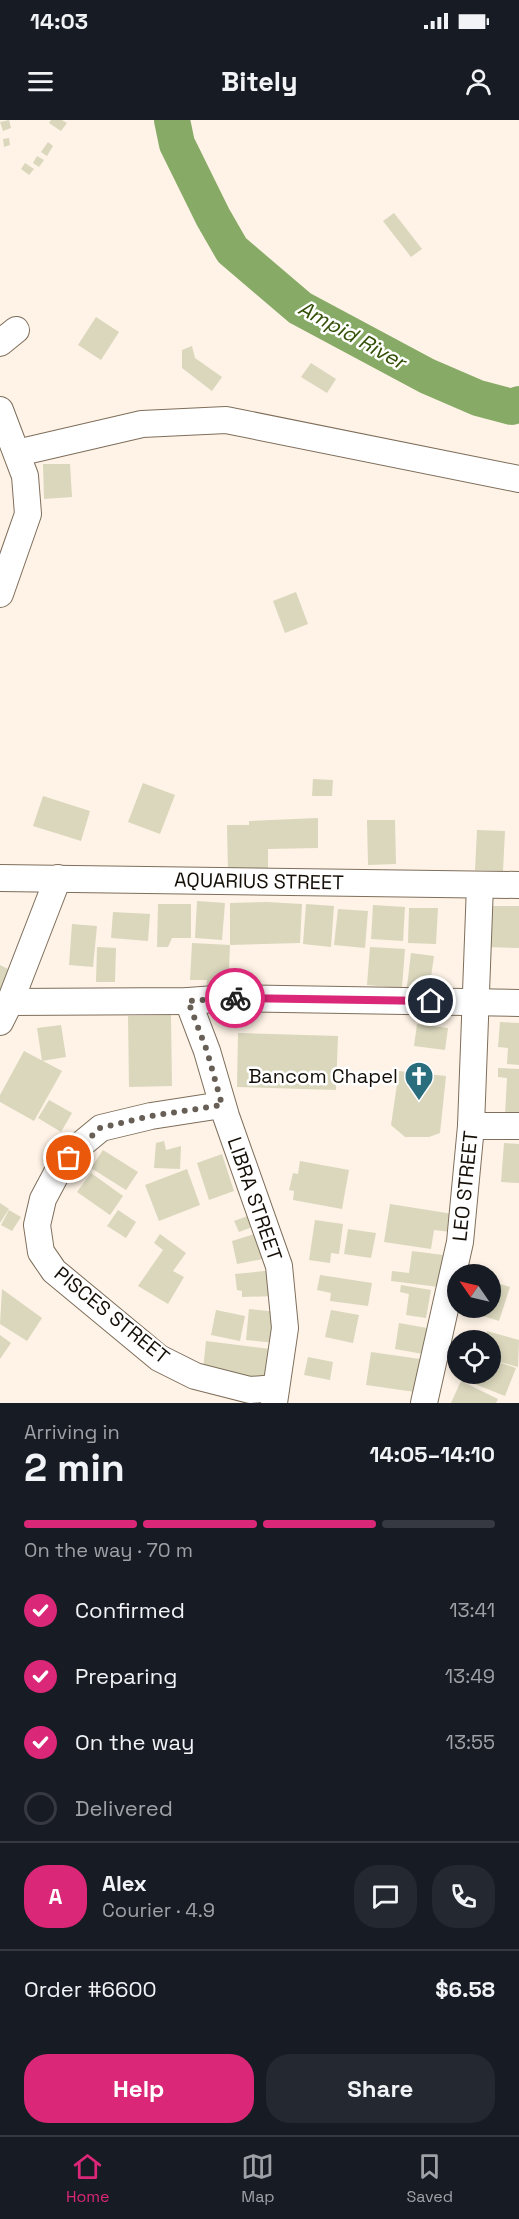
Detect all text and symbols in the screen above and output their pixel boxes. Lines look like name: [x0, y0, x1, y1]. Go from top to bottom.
text: 14:03: [30, 7, 88, 35]
text: Bitely: [221, 64, 298, 99]
icon: menu: [24, 65, 57, 98]
icon: person: [462, 65, 495, 98]
water label: Ampid River: [294, 294, 412, 376]
street label: AQUARIUS STREET: [174, 867, 344, 895]
courier: [205, 968, 265, 1028]
pin: [405, 975, 456, 1026]
icon: bike: [219, 982, 252, 1015]
icon: home: [414, 984, 447, 1017]
church icon: Bancom Chapel: [403, 1060, 435, 1102]
place label: Bancom Chapel: [248, 1063, 398, 1089]
street label: LEO STREET: [446, 1129, 484, 1243]
pin: [43, 1132, 94, 1183]
street label: LIBRA STREET: [222, 1134, 288, 1265]
icon: bag: [52, 1141, 85, 1174]
street label: PISCES STREET: [49, 1261, 175, 1370]
north arrow: [447, 1264, 501, 1318]
map controls: [447, 1264, 501, 1384]
button: locate: [447, 1330, 501, 1384]
text: Arriving in: [24, 1419, 120, 1445]
text: 14:05–14:10: [370, 1440, 495, 1468]
text: 2 min: [24, 1443, 125, 1492]
text: On the way · 70 m: [24, 1537, 193, 1563]
icon: check: [24, 1594, 57, 1627]
text: Confirmed: [75, 1596, 185, 1624]
text: 13:41: [449, 1597, 495, 1623]
icon: check: [24, 1660, 57, 1693]
text: Preparing: [75, 1662, 177, 1690]
text: 13:49: [445, 1663, 495, 1689]
icon: check: [24, 1726, 57, 1759]
text: On the way: [75, 1728, 194, 1756]
text: 13:55: [446, 1729, 495, 1755]
text: Delivered: [75, 1794, 173, 1822]
button: chat: [354, 1865, 417, 1928]
button: phone: [432, 1865, 495, 1928]
text: Alex: [102, 1869, 147, 1897]
text: A: [49, 1882, 62, 1910]
text: Courier · 4.9: [102, 1897, 215, 1923]
text: Order #6600: [24, 1975, 157, 2003]
text: $6.58: [435, 1975, 495, 2003]
button: Help: [24, 2054, 254, 2123]
button: Share: [266, 2054, 495, 2123]
tab: Home: [66, 2150, 110, 2207]
tab: Map: [241, 2150, 275, 2207]
tab: Saved: [406, 2150, 453, 2207]

